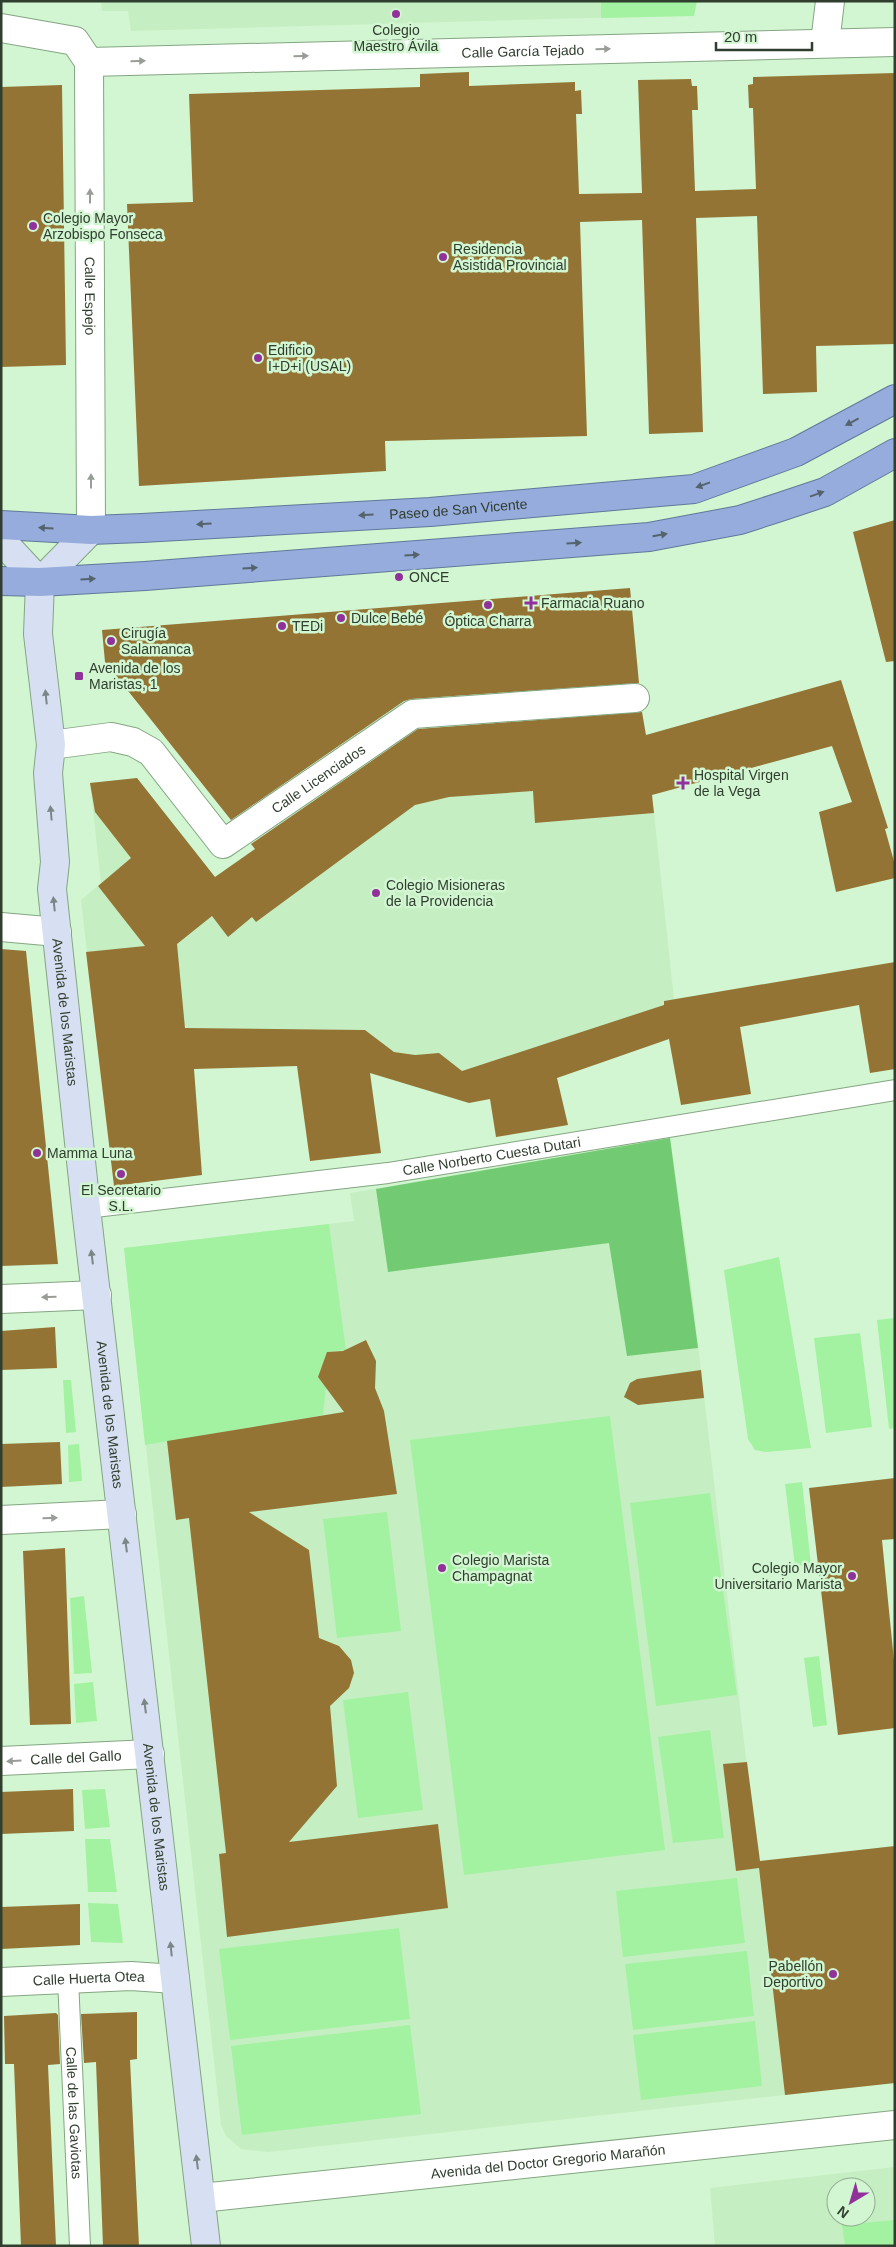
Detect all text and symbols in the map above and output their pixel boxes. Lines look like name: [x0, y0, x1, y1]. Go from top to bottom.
marker: Colegio Maestro Ávila: [390, 8, 402, 20]
scale bar: [716, 20, 812, 52]
place label: Colegio Maestro Ávila: [354, 22, 439, 54]
text: 20 m: [724, 28, 757, 45]
street label: Calle García Tejado: [461, 42, 585, 61]
one-way arrow: [595, 44, 611, 52]
one-way arrow: [293, 52, 309, 60]
one-way arrow: [130, 56, 146, 64]
one-way arrow: [86, 188, 94, 204]
place label: Colegio Mayor Arzobispo Fonseca: [43, 210, 163, 242]
marker: Colegio Mayor Arzobispo Fonseca: [27, 220, 39, 232]
place label: Residencia Asistida Provincial: [453, 241, 567, 273]
marker: Residencia Asistida Provincial: [437, 251, 449, 263]
street label: Calle Espejo: [82, 257, 98, 336]
place label: Edificio I+D+i (USAL): [268, 342, 351, 374]
marker: Edificio I+D+i (USAL): [252, 352, 264, 364]
one-way arrow: [845, 418, 859, 426]
one-way arrow: [87, 473, 95, 489]
one-way arrow: [695, 482, 710, 490]
one-way arrow: [810, 490, 825, 498]
street label: Paseo de San Vicente: [389, 496, 528, 522]
one-way arrow: [358, 512, 374, 520]
one-way arrow: [196, 521, 212, 529]
one-way arrow: [38, 523, 54, 531]
one-way arrow: [653, 531, 669, 539]
one-way arrow: [567, 539, 583, 547]
one-way arrow: [405, 551, 421, 559]
one-way arrow: [243, 563, 259, 571]
place label: ONCE: [409, 569, 449, 585]
marker: ONCE: [393, 571, 405, 583]
one-way arrow: [80, 575, 96, 583]
place label: Farmacia Ruano: [541, 595, 645, 611]
marker: Farmacia Ruano: [525, 597, 537, 609]
marker: Óptica Charra: [482, 599, 494, 611]
place label: Dulce Bebé: [351, 610, 424, 626]
marker: Dulce Bebé: [335, 612, 347, 624]
place label: Óptica Charra: [444, 613, 532, 629]
place label: TEDi: [292, 618, 323, 634]
marker: TEDi: [276, 620, 288, 632]
place label: Cirugía Salamanca: [121, 625, 191, 657]
marker: Cirugía Salamanca: [105, 635, 117, 647]
place label: Avenida de los Maristas, 1: [89, 660, 181, 692]
marker: Avenida de los Maristas, 1: [73, 670, 85, 682]
one-way arrow: [42, 688, 50, 704]
street label: Calle Licenciados: [268, 741, 368, 816]
place label: Hospital Virgen de la Vega: [694, 767, 789, 799]
marker: Hospital Virgen de la Vega: [676, 776, 690, 790]
one-way arrow: [47, 805, 55, 821]
place label: Colegio Misioneras de la Providencia: [386, 877, 505, 909]
marker: Colegio Misioneras de la Providencia: [370, 887, 382, 899]
one-way arrow: [50, 896, 58, 912]
street label: Avenida de los Maristas: [49, 937, 81, 1087]
street label: Calle Norberto Cuesta Dutari: [401, 1134, 582, 1178]
place label: Mamma Luna: [47, 1145, 133, 1161]
marker: Mamma Luna: [31, 1147, 43, 1159]
marker: El Secretario S.L.: [115, 1168, 127, 1180]
place label: El Secretario S.L.: [81, 1182, 161, 1214]
one-way arrow: [88, 1249, 96, 1265]
one-way arrow: [41, 1294, 57, 1302]
street label: Avenida de los Maristas: [93, 1340, 126, 1489]
one-way arrow: [42, 1513, 58, 1521]
one-way arrow: [122, 1536, 130, 1552]
place label: Colegio Marista Champagnat: [452, 1552, 549, 1584]
place label: Colegio Mayor Universitario Marista: [714, 1560, 842, 1592]
marker: Colegio Marista Champagnat: [436, 1562, 448, 1574]
marker: Colegio Mayor Universitario Marista: [846, 1570, 858, 1582]
one-way arrow: [141, 1698, 149, 1714]
street label: Avenida de los Maristas: [140, 1742, 173, 1892]
street label: Calle del Gallo: [30, 1747, 122, 1768]
one-way arrow: [6, 1757, 22, 1765]
one-way arrow: [167, 1941, 175, 1957]
place label: Pabellón Deportivo: [763, 1958, 823, 1990]
street label: Calle Huerta Otea: [32, 1968, 146, 1989]
marker: Pabellón Deportivo: [827, 1968, 839, 1980]
street label: Calle de las Gaviotas: [63, 2046, 85, 2179]
street label: Avenida del Doctor Gregorio Marañón: [430, 2141, 666, 2182]
one-way arrow: [193, 2154, 201, 2170]
north arrow: [826, 2177, 876, 2227]
text: N: [834, 2203, 852, 2222]

